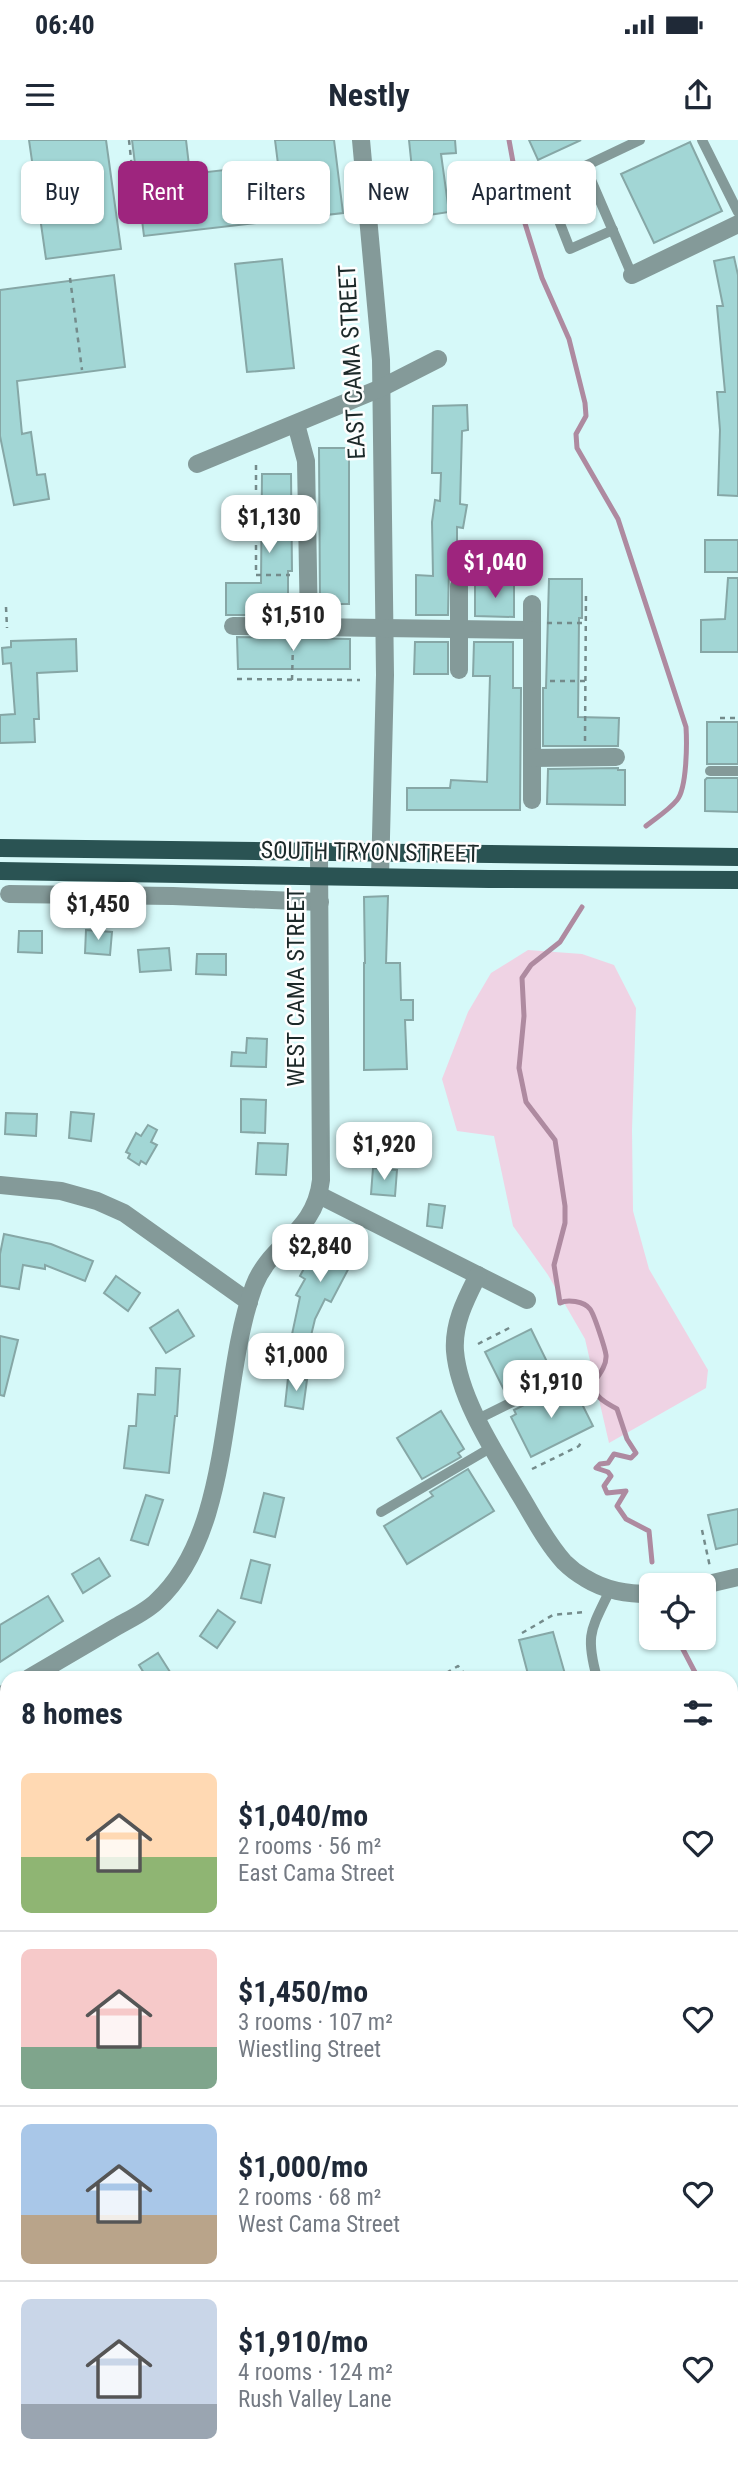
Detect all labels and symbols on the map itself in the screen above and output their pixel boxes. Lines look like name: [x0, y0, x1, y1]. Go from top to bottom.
street label: EAST CAMA STREET: [333, 264, 371, 460]
pin: $1,130: [212, 496, 326, 555]
pin: $1,040: [438, 540, 552, 600]
pin: $1,510: [236, 594, 350, 653]
street label: SOUTH TRYON STREET: [260, 836, 480, 868]
pin: $1,450: [41, 882, 155, 942]
street label: WEST CAMA STREET: [282, 887, 310, 1087]
pin: $1,920: [327, 1122, 441, 1182]
pin: $2,840: [263, 1224, 377, 1284]
pin: $1,000: [239, 1334, 353, 1393]
pin: $1,910: [494, 1360, 608, 1420]

